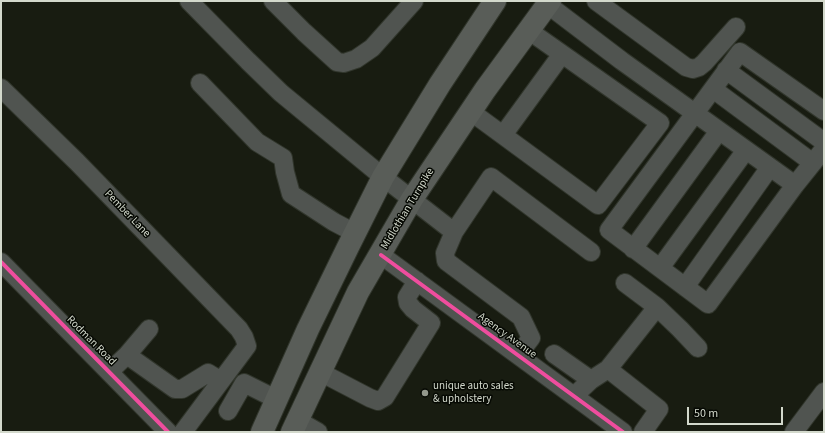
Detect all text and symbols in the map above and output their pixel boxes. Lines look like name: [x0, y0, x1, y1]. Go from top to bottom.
street label: Midlothian Turnpike: [379, 166, 437, 252]
street label: Pember Lane: [101, 188, 153, 240]
street label: Agency Avenue: [475, 310, 539, 362]
street label: Rodman Road: [63, 313, 119, 369]
place label: unique auto sales & upholstery: [433, 380, 514, 406]
marker: unique auto sales & upholstery: [420, 388, 430, 398]
scale bar: [689, 399, 785, 425]
text: 50 m: [694, 405, 718, 422]

